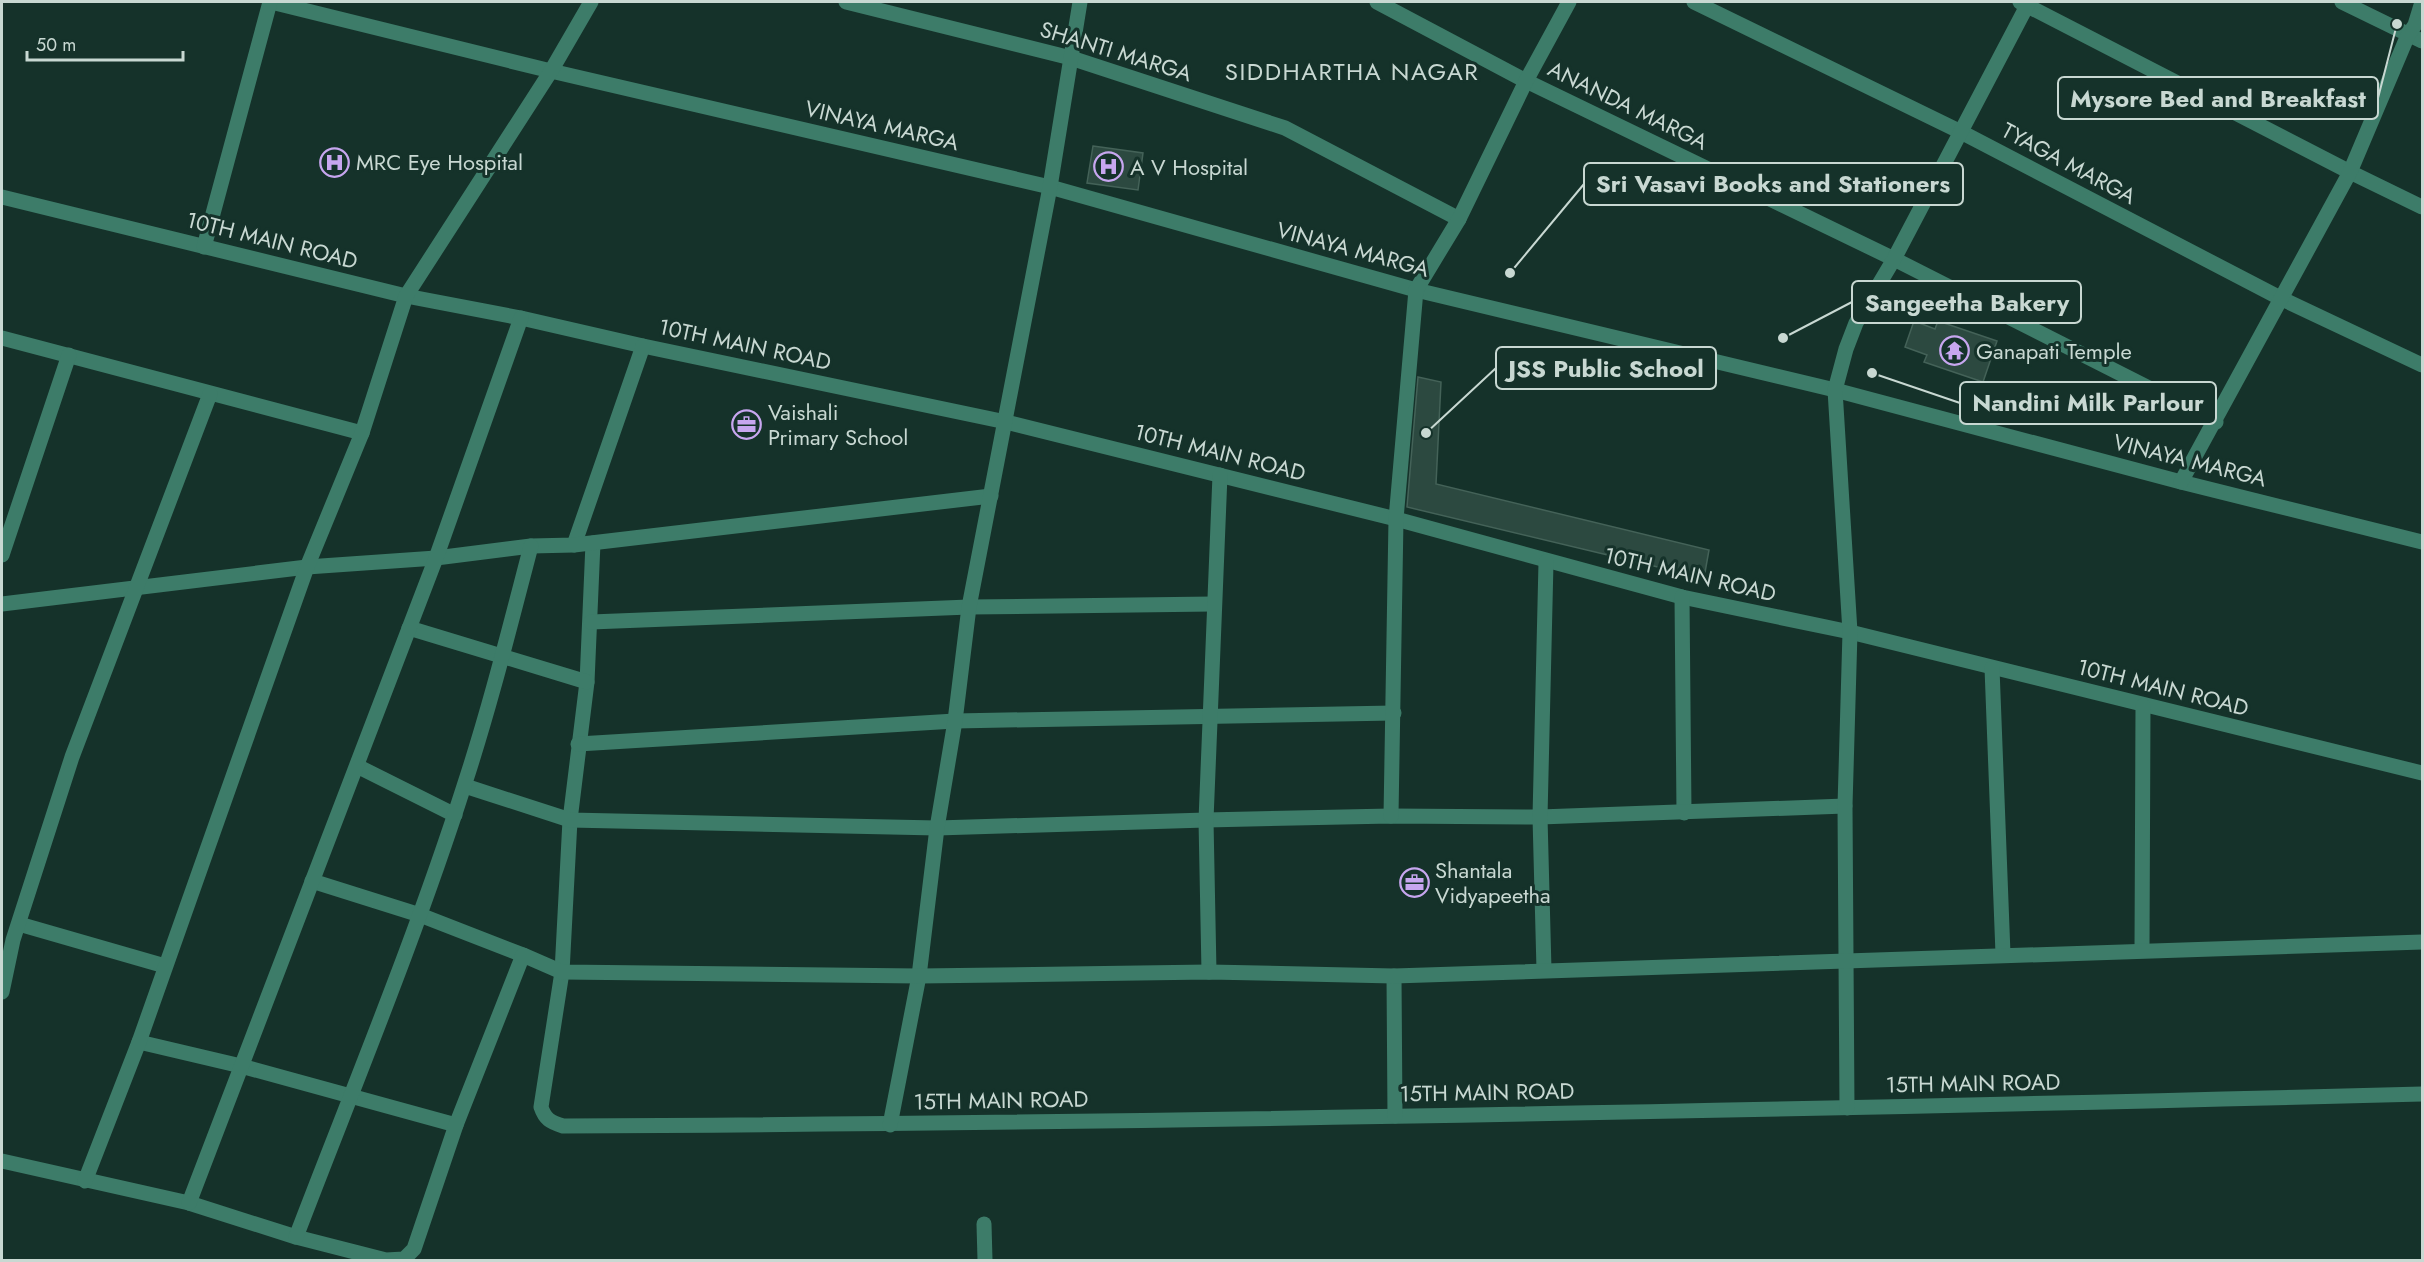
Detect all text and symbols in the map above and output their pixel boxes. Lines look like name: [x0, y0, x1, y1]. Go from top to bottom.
street label: SHANTI MARGA: [1036, 13, 1196, 89]
scale bar: [27, 24, 183, 62]
text: 50 m: [36, 32, 76, 58]
street label: ANANDA MARGA: [1543, 52, 1714, 158]
district label: SIDDHARTHA NAGAR: [1225, 54, 1479, 89]
callout: Mysore Bed and Breakfast: [2058, 77, 2378, 119]
text: Mysore Bed and Breakfast: [2070, 81, 2366, 116]
street label: VINAYA MARGA: [802, 92, 962, 158]
street label: TYAGA MARGA: [1996, 114, 2142, 212]
hospital icon: MRC Eye Hospital: [319, 146, 351, 178]
place label: MRC Eye Hospital: [356, 146, 523, 178]
hospital icon: A V Hospital: [1093, 151, 1125, 183]
place label: A V Hospital: [1130, 151, 1248, 183]
callout: Sri Vasavi Books and Stationers: [1584, 163, 1963, 205]
text: Sri Vasavi Books and Stationers: [1596, 166, 1950, 201]
street label: 10TH MAIN ROAD: [183, 203, 361, 277]
street label: VINAYA MARGA: [1273, 213, 1433, 285]
callout: Sangeetha Bakery: [1852, 281, 2081, 323]
text: Sangeetha Bakery: [1865, 285, 2070, 320]
street label: 10TH MAIN ROAD: [656, 310, 834, 378]
temple icon: Ganapati Temple: [1939, 335, 1971, 367]
place label: Ganapati Temple: [1976, 335, 2132, 367]
callout: JSS Public School: [1496, 347, 1716, 389]
text: JSS Public School: [1504, 351, 1704, 386]
callout: Nandini Milk Parlour: [1960, 382, 2216, 424]
text: Nandini Milk Parlour: [1972, 385, 2204, 420]
place label: Vaishali Primary School: [768, 396, 908, 453]
office icon: Vaishali Primary School: [731, 409, 763, 441]
street label: 10TH MAIN ROAD: [1131, 415, 1309, 489]
street label: VINAYA MARGA: [2110, 426, 2270, 495]
street label: 10TH MAIN ROAD: [1601, 539, 1779, 609]
street label: 10TH MAIN ROAD: [2074, 650, 2252, 724]
place label: Shantala Vidyapeetha: [1435, 854, 1551, 911]
office icon: Shantala Vidyapeetha: [1398, 867, 1430, 899]
street label: 15TH MAIN ROAD: [1885, 1065, 2061, 1101]
street label: 15TH MAIN ROAD: [1399, 1074, 1575, 1110]
street label: 15TH MAIN ROAD: [913, 1082, 1089, 1118]

